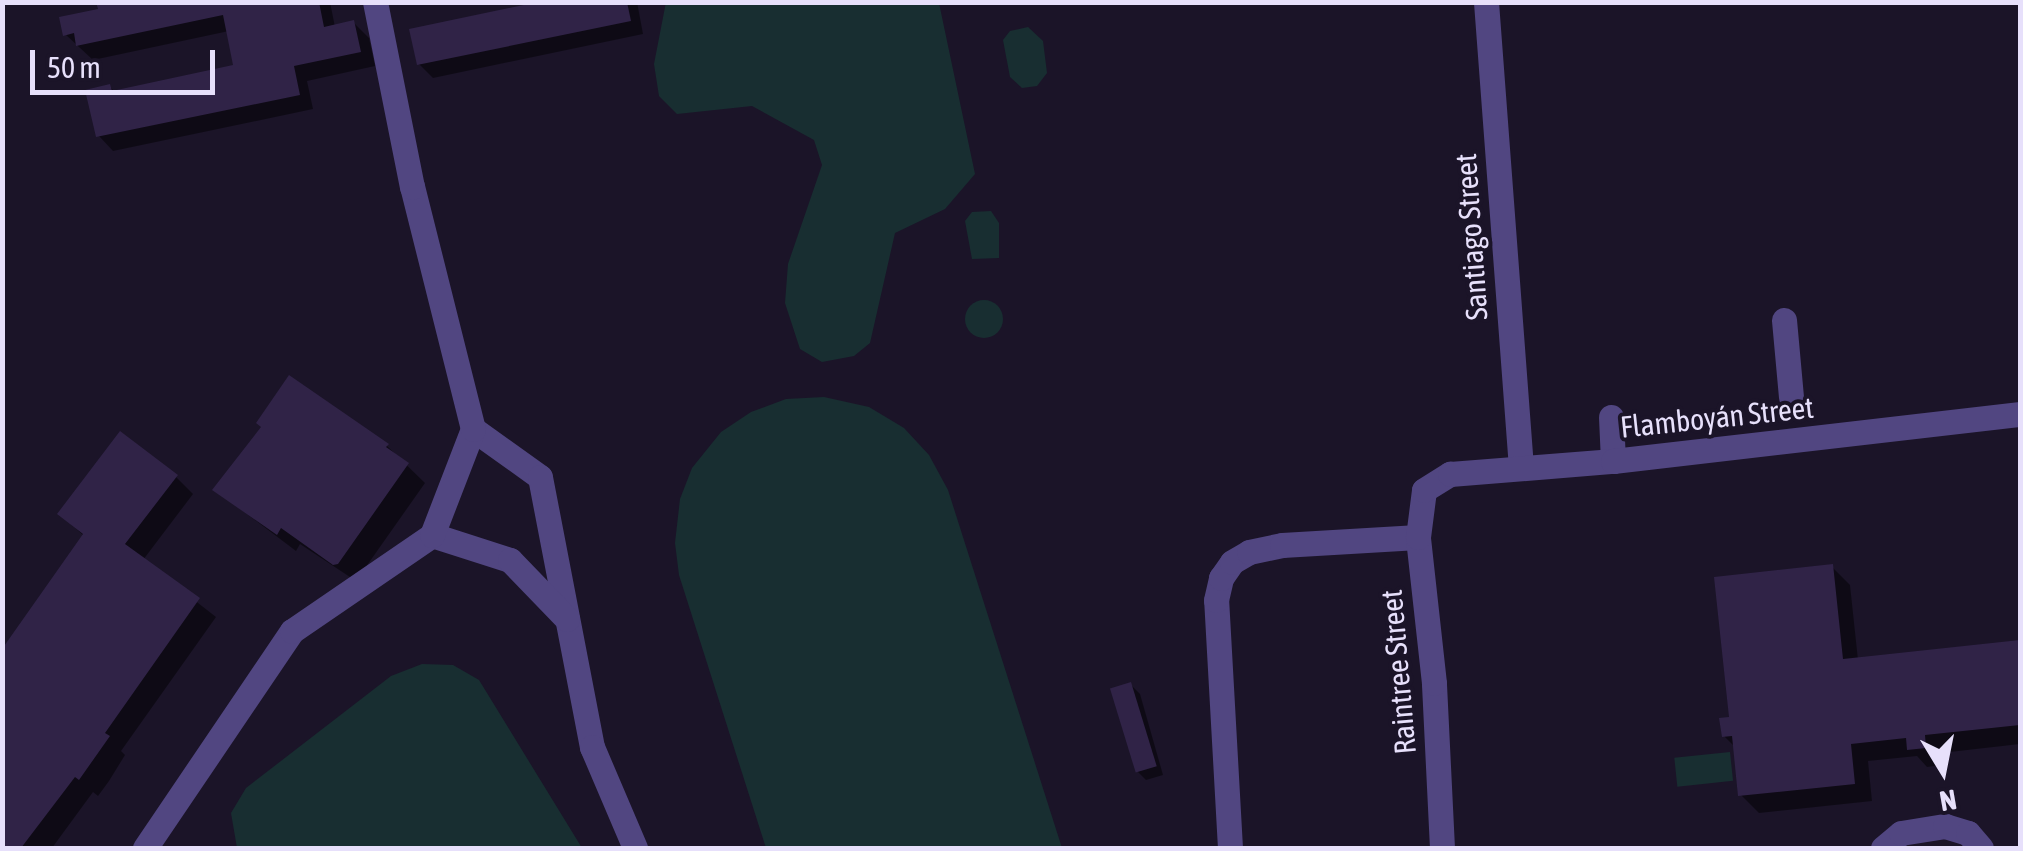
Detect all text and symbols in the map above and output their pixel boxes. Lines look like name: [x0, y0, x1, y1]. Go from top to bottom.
scale bar: [35, 30, 220, 92]
text: 50 m: [47, 50, 101, 84]
street label: Santiago Street: [1447, 152, 1495, 322]
street label: Flamboyán Street: [1619, 389, 1815, 445]
street label: Raintree Street: [1373, 588, 1423, 756]
north arrow: [1893, 721, 1993, 821]
text: N: [1937, 783, 1959, 818]

